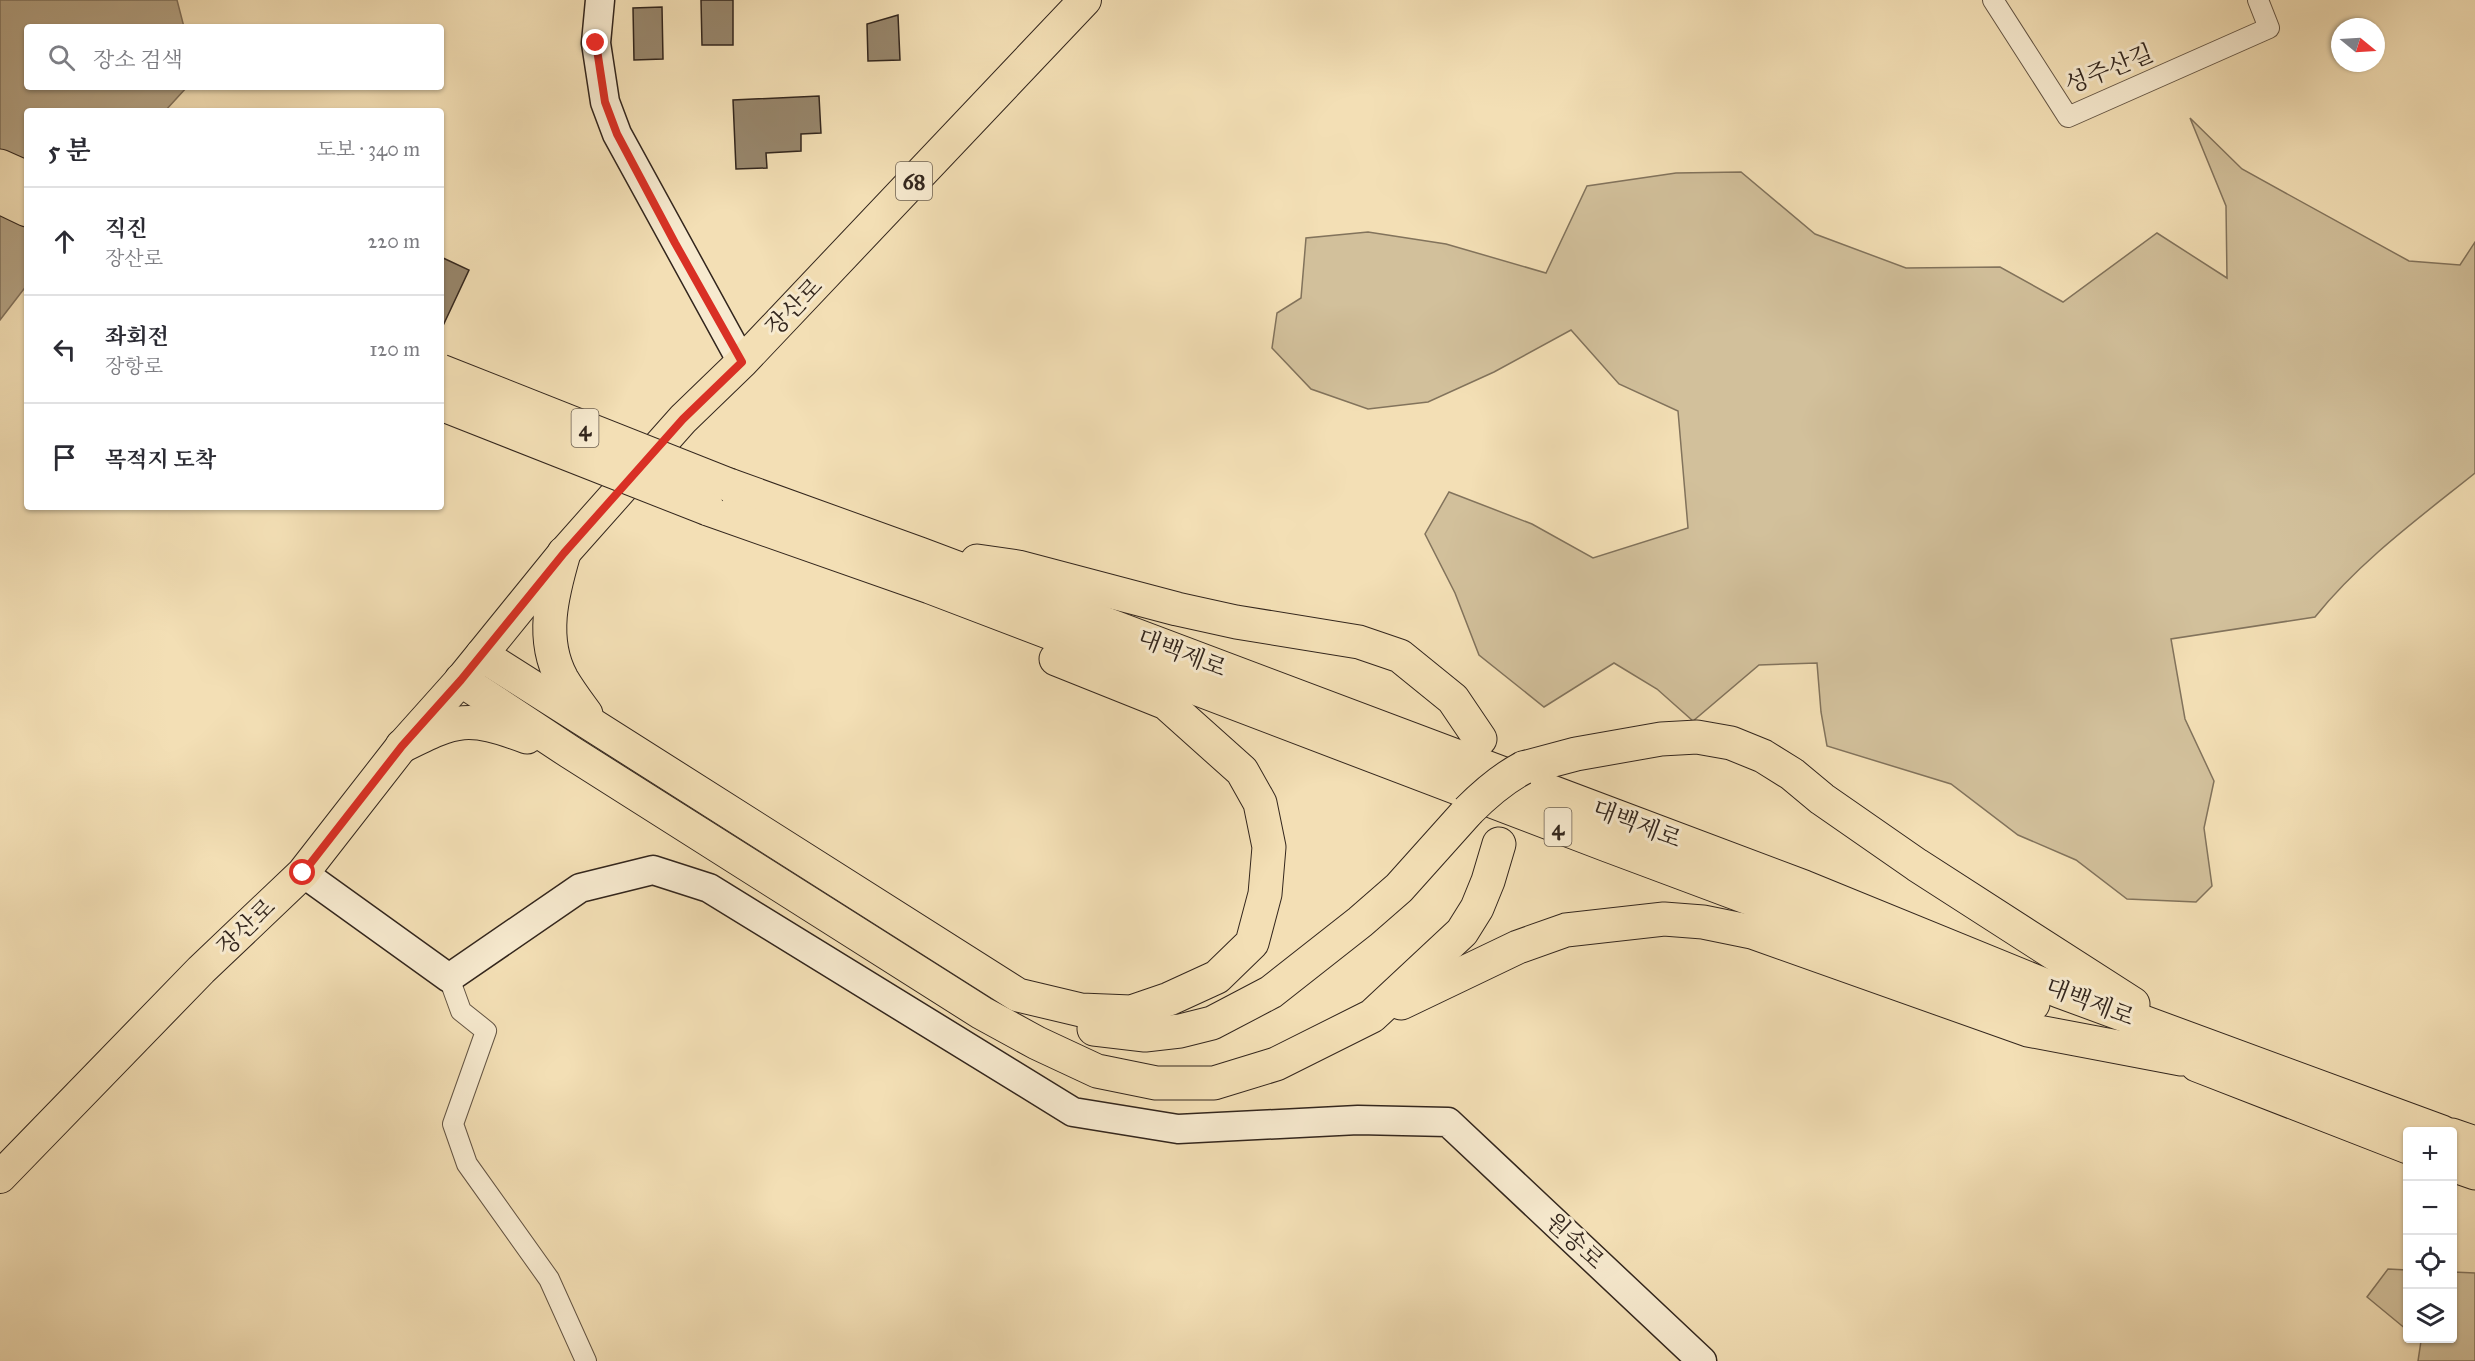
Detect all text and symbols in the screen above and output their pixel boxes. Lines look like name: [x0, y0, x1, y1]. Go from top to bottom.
north arrow: [2331, 18, 2385, 72]
search box: [24, 24, 444, 90]
route end: [582, 29, 608, 55]
street label: 성주산길: [2060, 38, 2158, 100]
icon: search: [45, 41, 78, 74]
text: 장소 검색: [93, 46, 183, 73]
text: 5 분: [48, 134, 91, 166]
text: 도보 · 340 m: [316, 137, 420, 161]
road number: 68: [896, 162, 932, 200]
text: 직진: [105, 215, 148, 242]
icon: ahead: [48, 225, 81, 258]
text: 220 m: [368, 229, 420, 253]
text: 장산로: [105, 246, 163, 270]
street label: 장산로: [759, 272, 829, 342]
text: 좌회전: [105, 323, 169, 350]
icon: left: [48, 333, 81, 366]
text: 120 m: [369, 337, 420, 361]
text: 장항로: [105, 354, 163, 378]
road number: 4: [572, 409, 598, 447]
icon: arrive: [48, 441, 81, 474]
text: 목적지 도착: [105, 446, 216, 473]
street label: 대백제로: [1133, 622, 1231, 684]
street label: 대백제로: [1588, 793, 1686, 855]
road number: 4: [1544, 808, 1572, 846]
route start: [289, 859, 315, 885]
street label: 장산로: [211, 892, 281, 962]
street label: 대백제로: [2041, 971, 2139, 1033]
map controls: [2403, 1127, 2457, 1343]
button: +: [2403, 1127, 2457, 1181]
button: −: [2403, 1181, 2457, 1235]
street label: 원송로: [1539, 1206, 1611, 1276]
button: locate: [2403, 1235, 2457, 1289]
button: layers: [2403, 1289, 2457, 1343]

